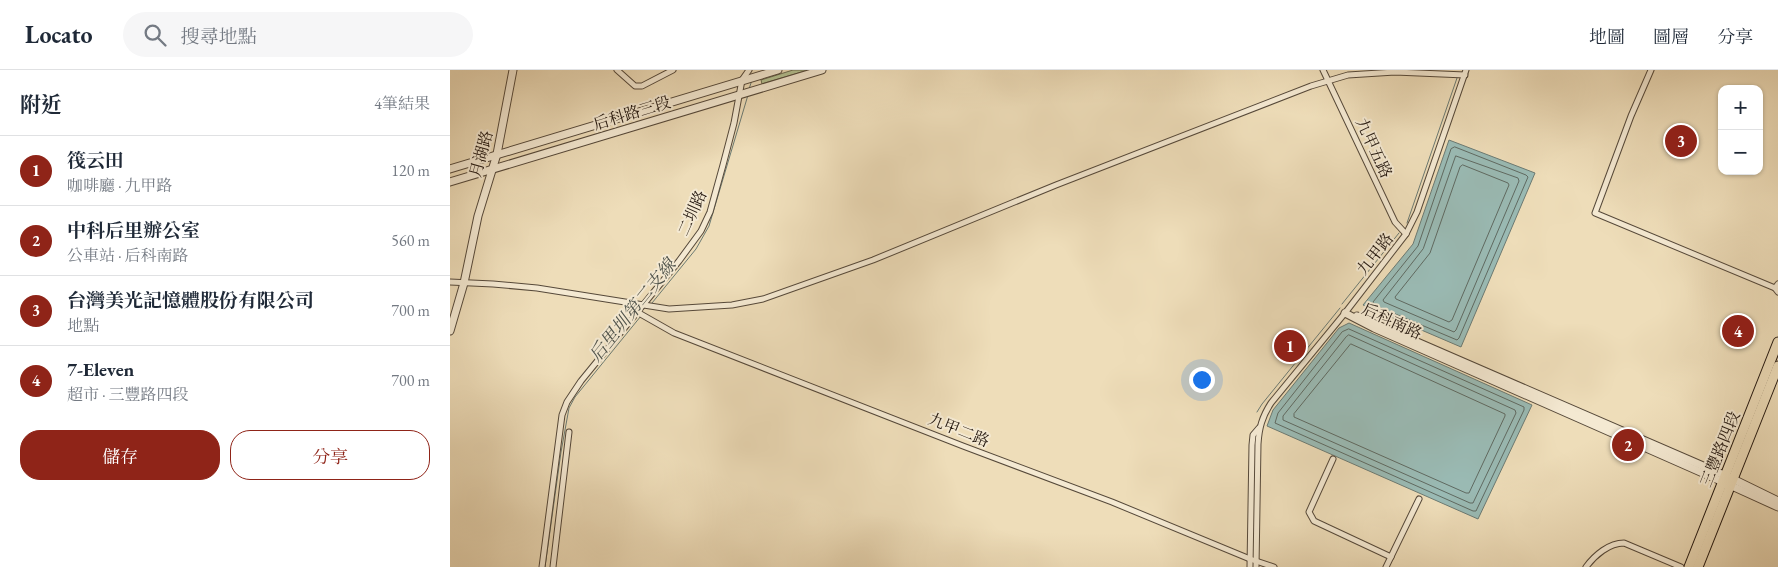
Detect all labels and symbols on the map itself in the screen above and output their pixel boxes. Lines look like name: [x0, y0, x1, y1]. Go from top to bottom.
street label: 后科路三段: [591, 91, 673, 135]
street label: 九甲五路: [1351, 115, 1397, 181]
pin: 3: [1665, 122, 1697, 160]
street label: 月湖路: [465, 128, 497, 180]
street label: 二圳路: [673, 187, 711, 239]
street label: 九甲路: [1352, 229, 1398, 279]
water label: 后里圳第二支線: [583, 252, 682, 366]
street label: 后科南路: [1359, 298, 1425, 344]
pin: 4: [1722, 312, 1754, 350]
pin: 1: [1274, 327, 1306, 365]
your location: [1189, 367, 1215, 393]
street label: 九甲二路: [925, 408, 993, 452]
street label: 三豐路四段: [1695, 408, 1745, 490]
pin: 2: [1612, 426, 1644, 464]

